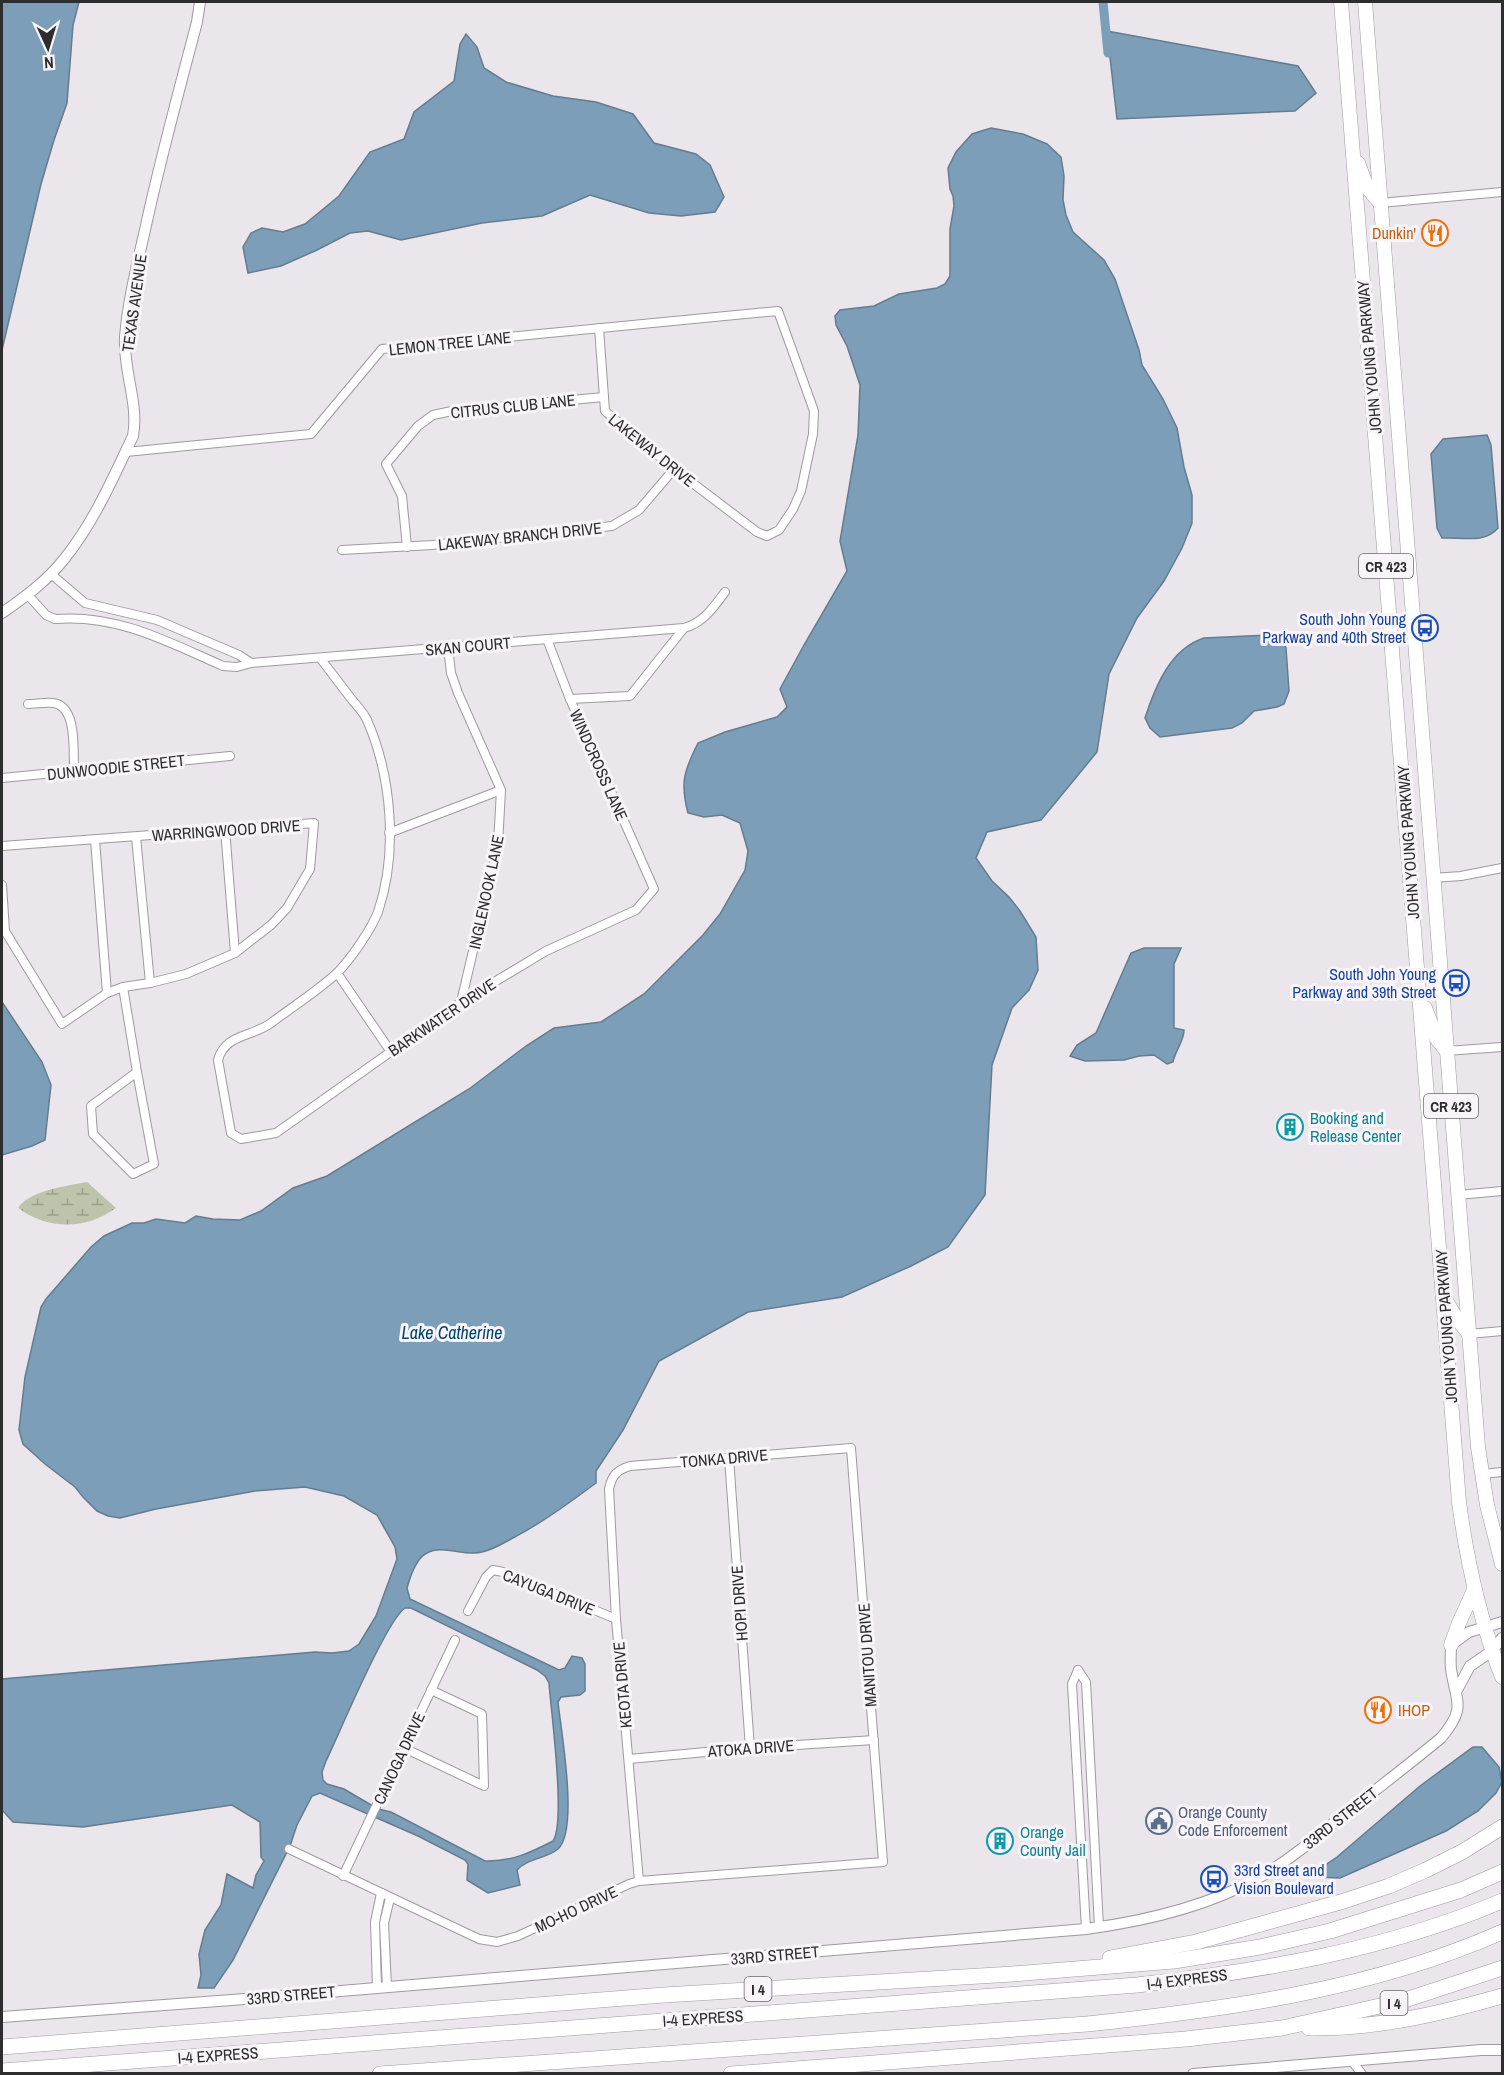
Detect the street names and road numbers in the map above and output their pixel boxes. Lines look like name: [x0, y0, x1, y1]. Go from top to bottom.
street label: TEXAS AVENUE: [116, 252, 152, 354]
street label: JOHN YOUNG PARKWAY: [1351, 279, 1387, 435]
street label: LEMON TREE LANE: [388, 326, 512, 360]
street label: CITRUS CLUB LANE: [449, 389, 577, 423]
street label: LAKEWAY DRIVE: [604, 408, 700, 492]
street label: LAKEWAY BRANCH DRIVE: [437, 516, 603, 556]
road number: CR 423: [1359, 554, 1413, 578]
street label: SKAN COURT: [424, 631, 512, 661]
street label: WINDCROSS LANE: [565, 706, 633, 824]
street label: DUNWOODIE STREET: [46, 749, 186, 785]
street label: JOHN YOUNG PARKWAY: [1392, 764, 1424, 920]
street label: WARRINGWOOD DRIVE: [151, 814, 301, 846]
street label: INGLENOOK LANE: [463, 833, 509, 951]
street label: BARKWATER DRIVE: [384, 973, 500, 1061]
road number: CR 423: [1424, 1094, 1478, 1118]
street label: JOHN YOUNG PARKWAY: [1430, 1248, 1462, 1404]
street label: TONKA DRIVE: [679, 1443, 769, 1473]
street label: CAYUGA DRIVE: [500, 1564, 598, 1620]
street label: HOPI DRIVE: [725, 1564, 753, 1642]
street label: MANITOU DRIVE: [852, 1602, 882, 1708]
street label: KEOTA DRIVE: [607, 1641, 637, 1729]
street label: CANOGA DRIVE: [368, 1708, 430, 1808]
street label: ATOKA DRIVE: [706, 1734, 795, 1762]
street label: 33RD STREET: [1298, 1782, 1382, 1854]
street label: MO-HO DRIVE: [531, 1880, 621, 1938]
street label: 33RD STREET: [730, 1940, 820, 1970]
street label: I-4 EXPRESS: [1145, 1963, 1229, 1995]
road number: I 4: [744, 1977, 771, 2001]
street label: 33RD STREET: [246, 1980, 336, 2010]
road number: I 4: [1380, 1991, 1408, 2015]
street label: I-4 EXPRESS: [662, 2004, 744, 2032]
street label: I-4 EXPRESS: [177, 2041, 259, 2069]

